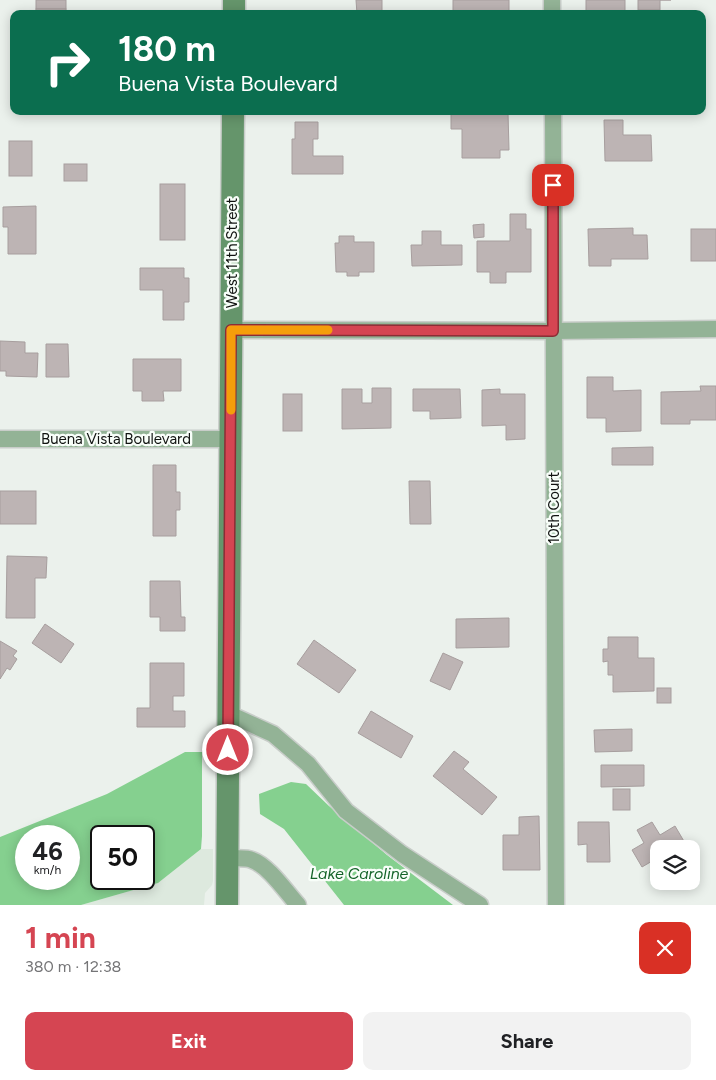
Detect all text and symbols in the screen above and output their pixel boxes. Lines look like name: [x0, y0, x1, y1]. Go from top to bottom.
text: 180 m: [118, 28, 216, 70]
icon: right: [35, 30, 100, 95]
text: Buena Vista Boulevard: [118, 70, 338, 97]
pin: [532, 164, 574, 206]
icon: arrive: [539, 171, 567, 199]
street label: West 11th Street: [223, 197, 241, 308]
street label: Buena Vista Boulevard: [41, 430, 191, 448]
street label: 10th Court: [545, 472, 563, 544]
position arrow: [201, 723, 253, 775]
speed limit sign: 50: [90, 825, 155, 890]
text: 46: [32, 836, 63, 866]
map controls: [650, 840, 700, 890]
button: layers: [650, 840, 700, 890]
text: km/h: [34, 863, 61, 877]
water label: Lake Caroline: [310, 864, 409, 883]
text: 1 min: [25, 919, 96, 956]
button: close: [639, 922, 691, 974]
text: 380 m · 12:38: [25, 957, 121, 976]
button: Exit: [25, 1012, 353, 1070]
button: Share: [363, 1012, 691, 1070]

